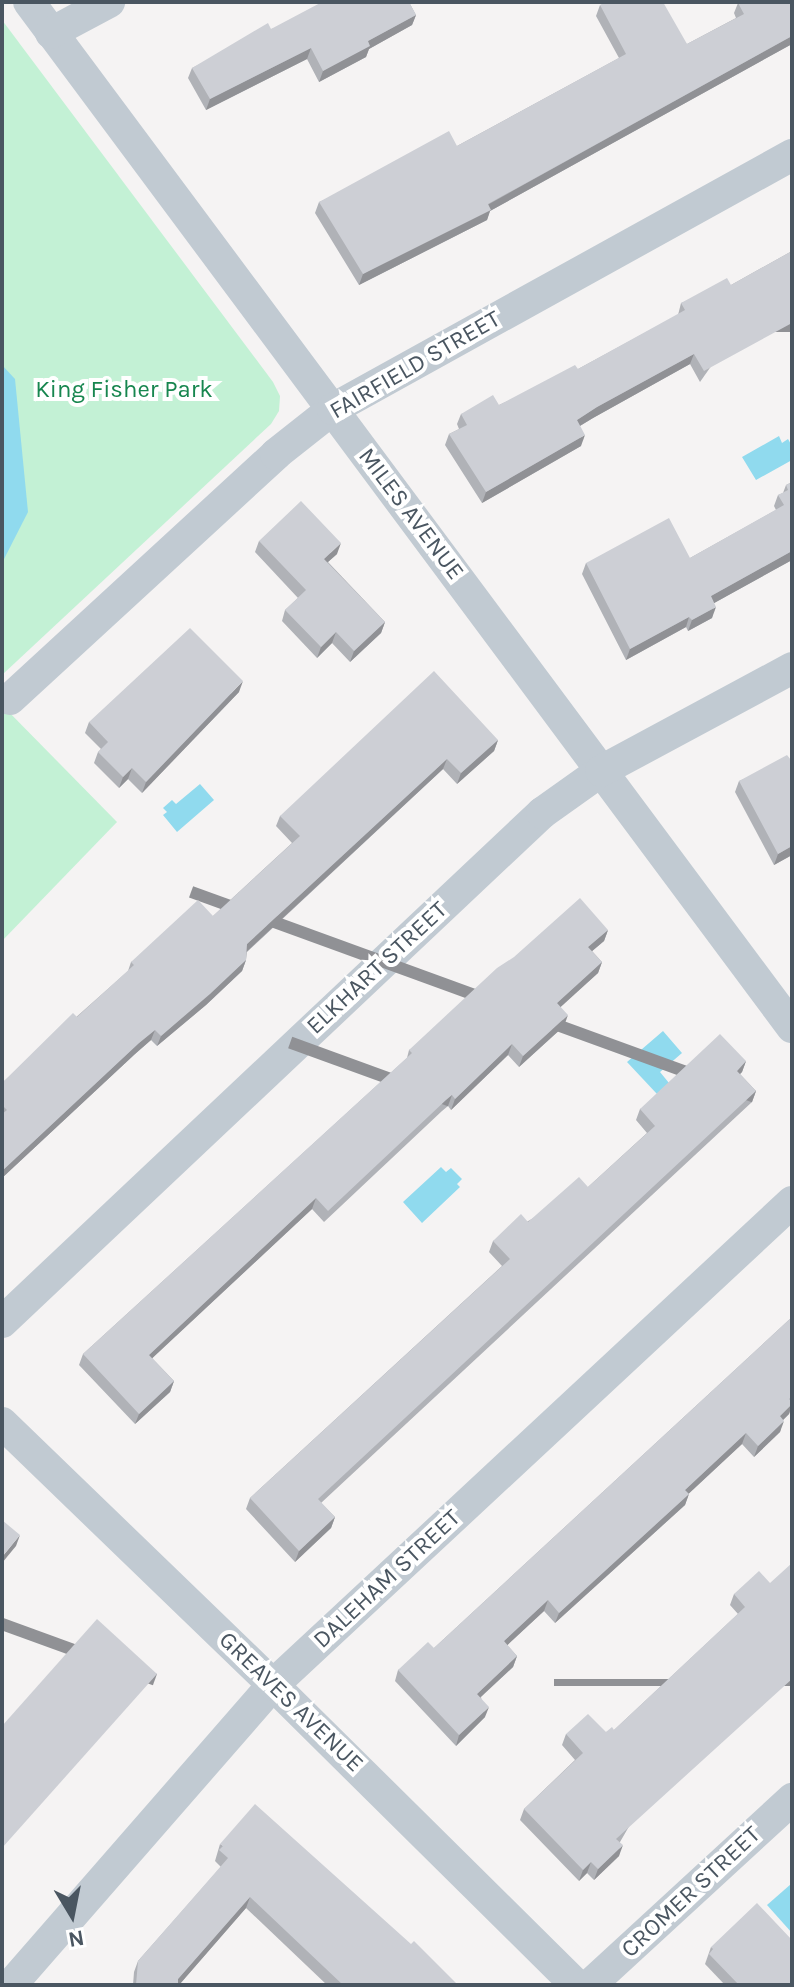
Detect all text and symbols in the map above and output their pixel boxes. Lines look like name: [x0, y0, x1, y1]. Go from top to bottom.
street label: FAIRFIELD STREET: [325, 304, 505, 426]
park label: King Fisher Park: [35, 376, 213, 404]
street label: MILES AVENUE: [352, 442, 470, 586]
street label: ELKHART STREET: [301, 895, 453, 1041]
street label: DALEHAM STREET: [308, 1504, 466, 1654]
street label: GREAVES AVENUE: [213, 1626, 369, 1778]
street label: CROMER STREET: [616, 1820, 766, 1964]
north arrow: [32, 1875, 112, 1955]
text: N: [66, 1924, 86, 1953]

